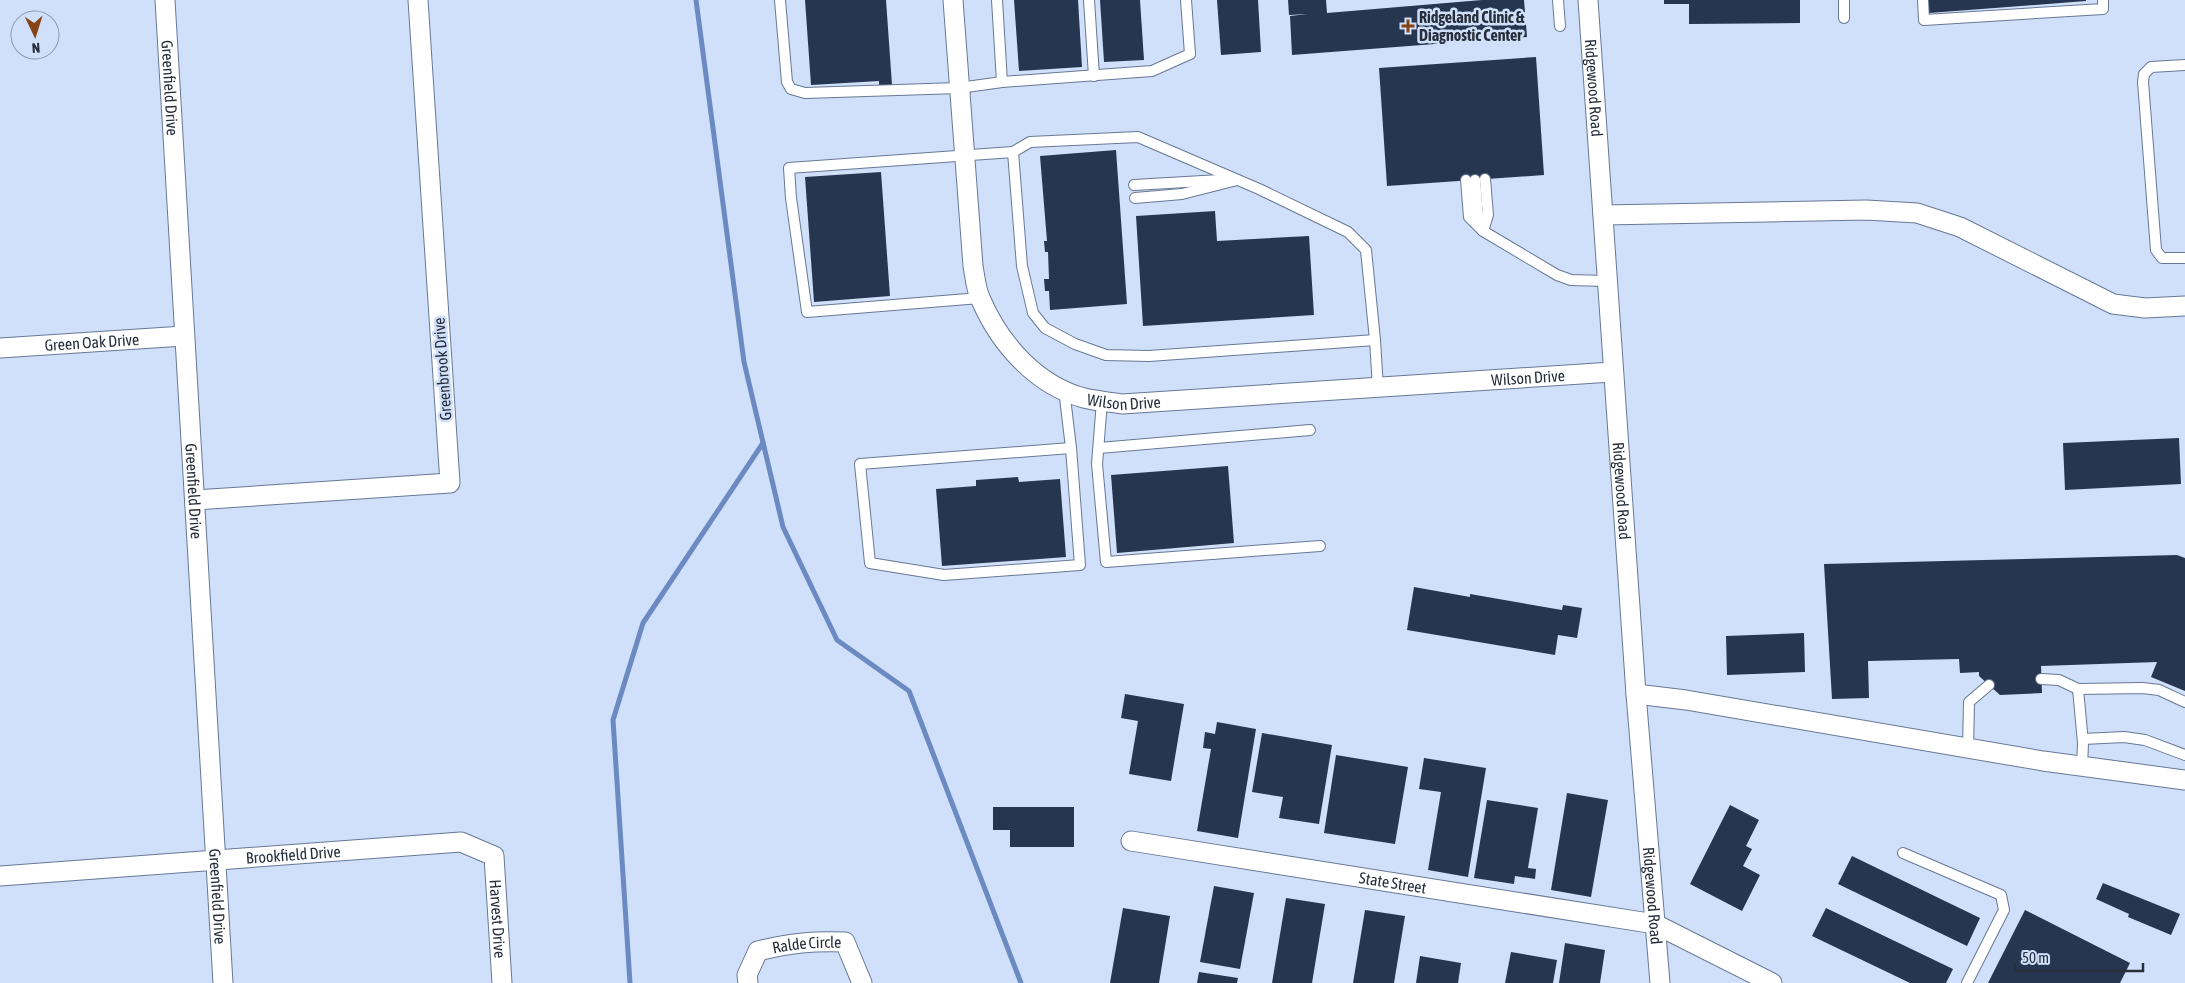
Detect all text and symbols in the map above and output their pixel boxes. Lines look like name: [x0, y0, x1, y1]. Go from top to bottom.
place label: Ridgeland Clinic & Diagnostic Center: [1419, 8, 1525, 44]
north arrow: [10, 10, 60, 60]
marker: Ridgeland Clinic & Diagnostic Center: [1401, 19, 1415, 33]
street label: Ridgewood Road: [1582, 38, 1606, 137]
text: N: [31, 40, 41, 56]
street label: Greenfield Drive: [158, 40, 182, 136]
street label: Greenbrook Drive: [429, 317, 455, 421]
street label: Green Oak Drive: [44, 330, 140, 354]
street label: Wilson Drive: [1491, 366, 1565, 389]
street label: Wilson Drive: [1086, 390, 1161, 413]
street label: Ridgewood Road: [1610, 441, 1634, 540]
street label: Greenfield Drive: [182, 443, 206, 539]
street label: Brookfield Drive: [245, 842, 341, 867]
street label: Ridgewood Road: [1640, 846, 1666, 945]
street label: Greenfield Drive: [206, 848, 230, 945]
street label: State Street: [1358, 868, 1428, 897]
street label: Harvest Drive: [486, 879, 509, 959]
street label: Ralde Circle: [771, 933, 842, 956]
scale bar: [2015, 940, 2142, 972]
text: 50 m: [2022, 949, 2049, 966]

